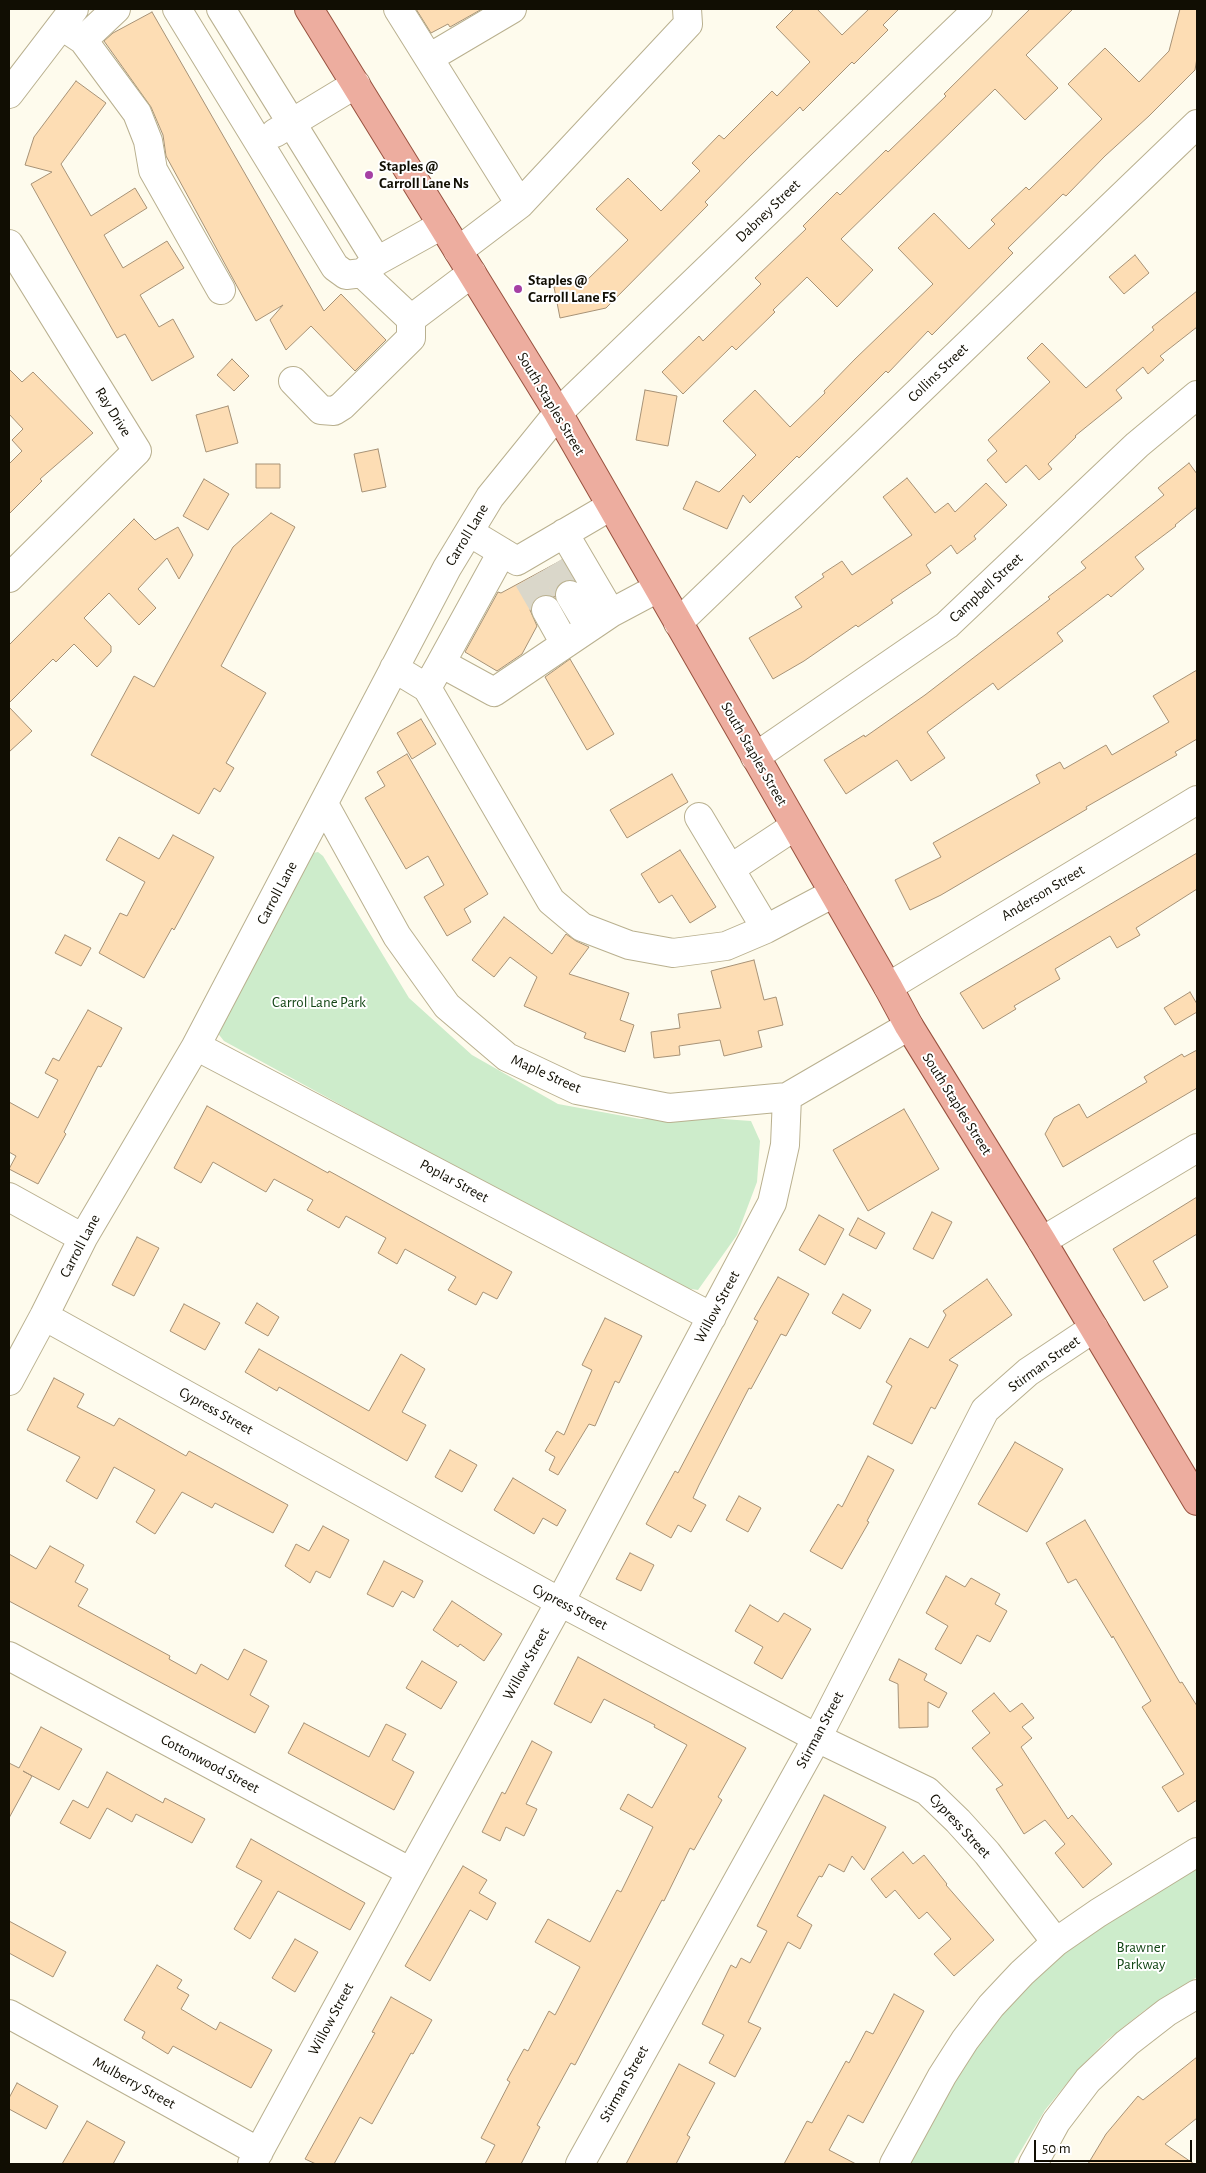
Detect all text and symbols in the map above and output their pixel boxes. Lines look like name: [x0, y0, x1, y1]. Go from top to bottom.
place label: Staples @ Carroll Lane Ns: [379, 157, 469, 192]
marker: Staples @ Carroll Lane Ns: [363, 169, 375, 181]
street label: Dabney Street: [732, 176, 804, 246]
place label: Staples @ Carroll Lane FS: [528, 271, 616, 306]
marker: Staples @ Carroll Lane FS: [512, 283, 524, 295]
street label: Collins Street: [904, 340, 972, 406]
street label: South Staples Street: [513, 349, 589, 459]
street label: Ray Drive: [91, 384, 135, 440]
street label: Carroll Lane: [441, 501, 493, 569]
street label: Campbell Street: [945, 549, 1027, 627]
street label: South Staples Street: [717, 699, 791, 809]
street label: Carroll Lane: [253, 858, 301, 928]
street label: Anderson Street: [998, 861, 1088, 925]
park label: Carrol Lane Park: [272, 993, 366, 1011]
street label: South Staples Street: [918, 1050, 996, 1158]
street label: Maple Street: [508, 1051, 584, 1097]
street label: Poplar Street: [417, 1155, 491, 1207]
street label: Carroll Lane: [56, 1211, 104, 1281]
street label: Willow Street: [690, 1268, 744, 1346]
street label: Stirman Street: [1004, 1332, 1084, 1396]
street label: Cypress Street: [176, 1383, 256, 1439]
street label: Cypress Street: [529, 1580, 611, 1634]
street label: Willow Street: [499, 1625, 553, 1703]
street label: Stirman Street: [792, 1688, 848, 1772]
street label: Cottonwood Street: [158, 1730, 262, 1798]
street label: Cypress Street: [925, 1790, 995, 1862]
park label: Brawner Parkway: [1117, 1938, 1165, 1973]
street label: Willow Street: [304, 1980, 358, 2058]
street label: Stirman Street: [596, 2043, 652, 2125]
street label: Mulberry Street: [90, 2053, 178, 2113]
scale bar: [1036, 2130, 1194, 2162]
text: 50 m: [1042, 2141, 1071, 2156]

